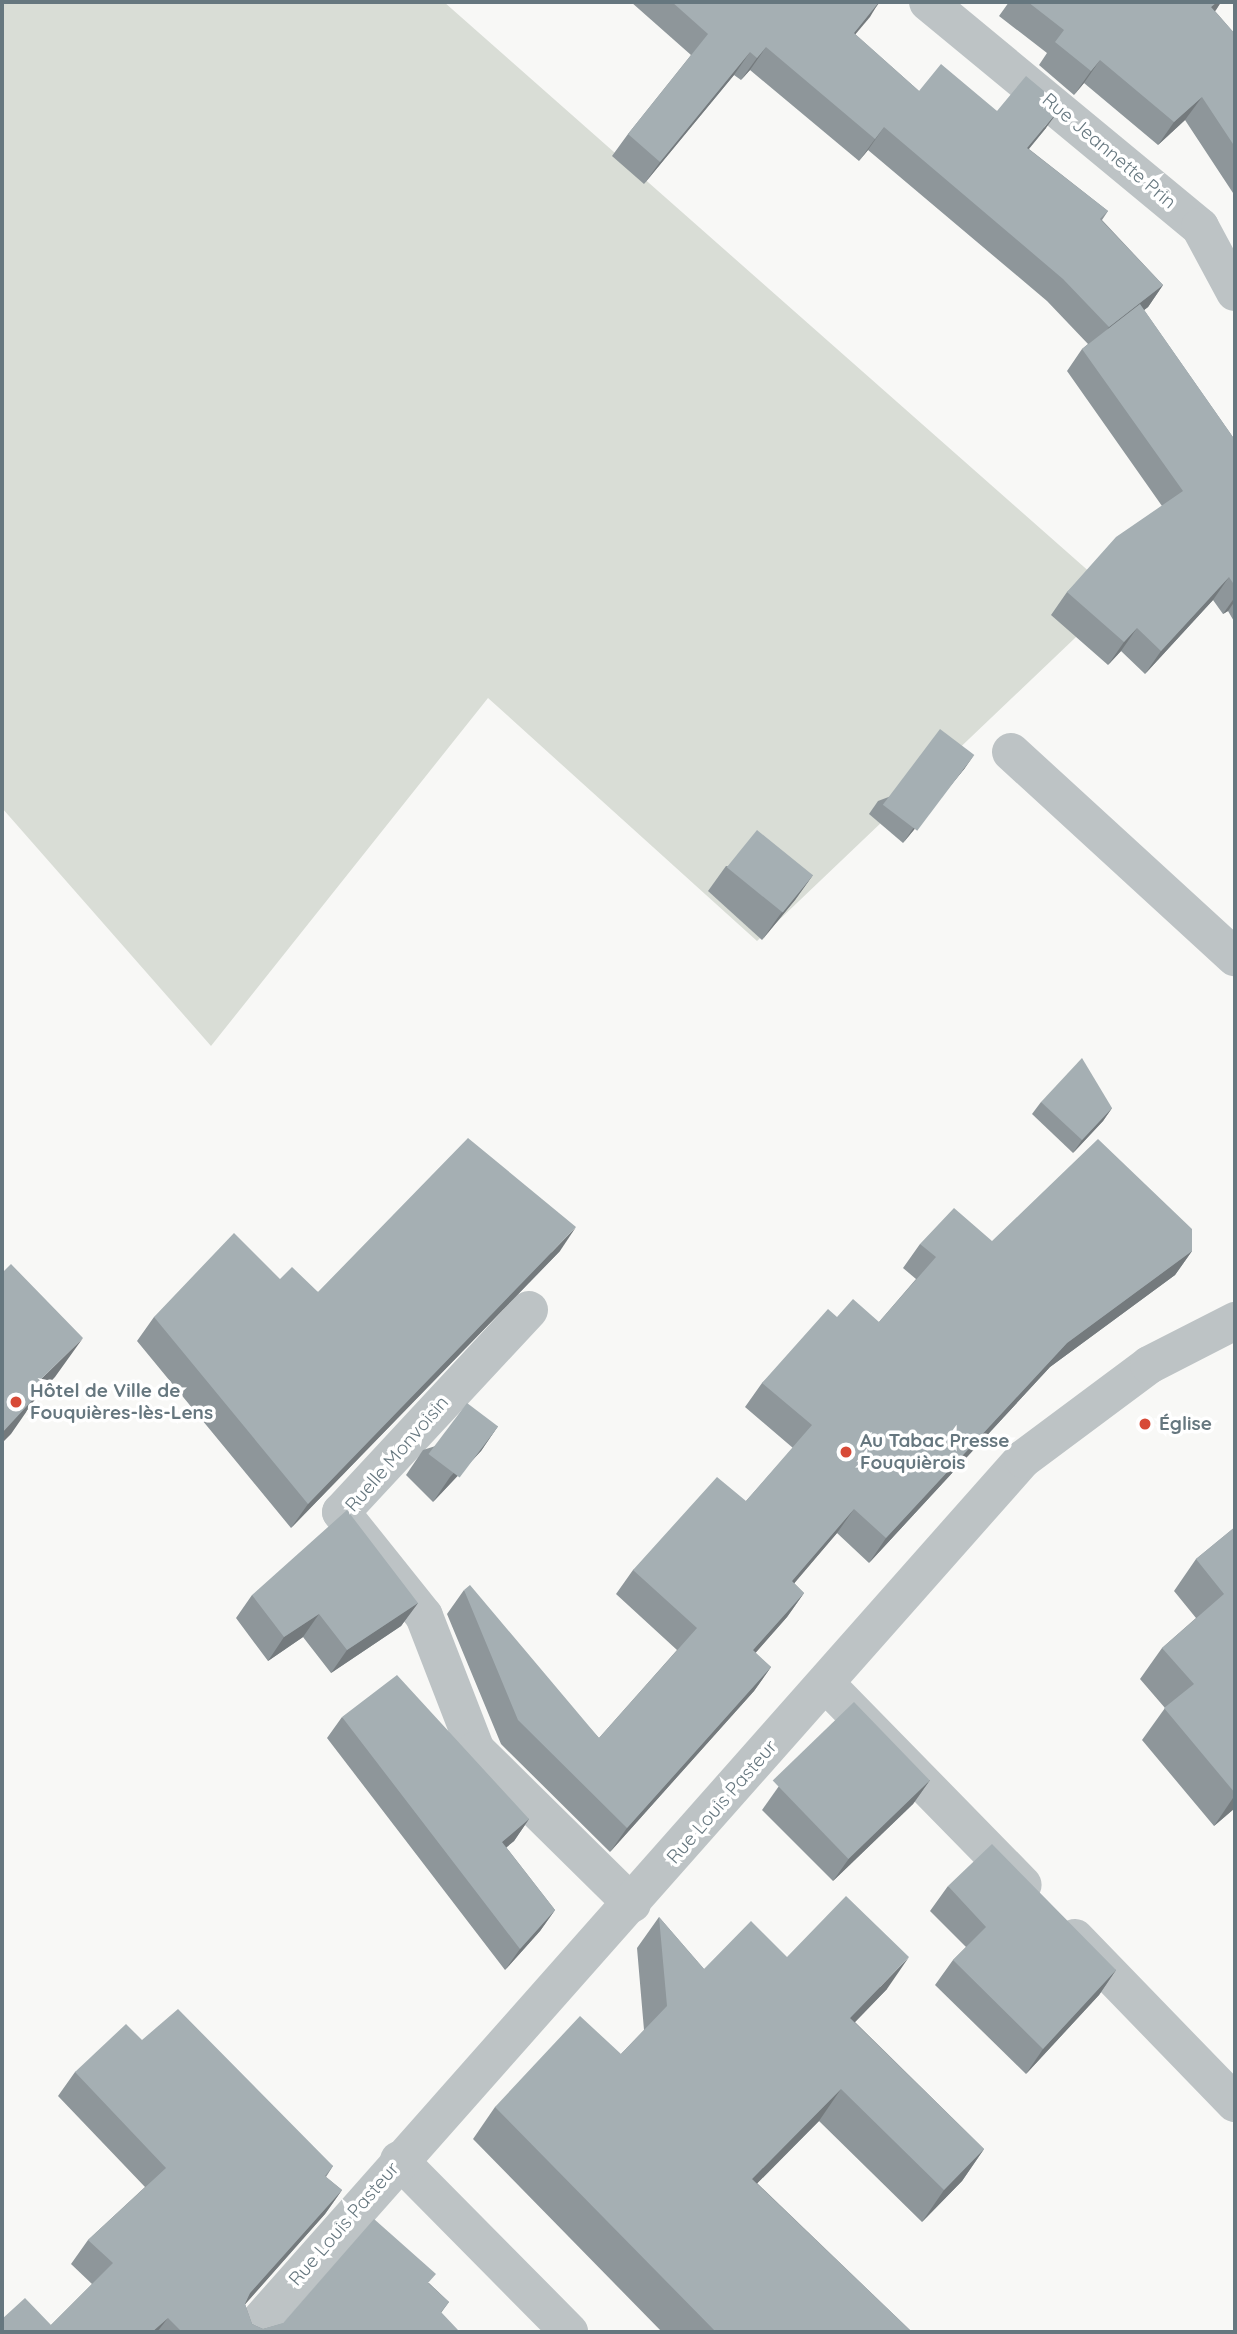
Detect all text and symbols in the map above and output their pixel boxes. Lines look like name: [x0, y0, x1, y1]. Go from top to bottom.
street label: Rue Jeannette Prin: [1037, 88, 1181, 214]
place label: Hôtel de Ville de Fouquières-lès-Lens: [30, 1380, 213, 1424]
street label: Ruelle Monvoisin: [340, 1391, 454, 1517]
marker: Hôtel de Ville de Fouquières-lès-Lens: [8, 1394, 24, 1410]
place label: Église: [1159, 1413, 1212, 1435]
marker: Église: [1137, 1416, 1153, 1432]
place label: Au Tabac Presse Fouquièrois: [860, 1430, 1009, 1474]
marker: Au Tabac Presse Fouquièrois: [838, 1444, 854, 1460]
street label: Rue Louis Pasteur: [662, 1735, 782, 1869]
street label: Rue Louis Pasteur: [284, 2157, 404, 2291]

